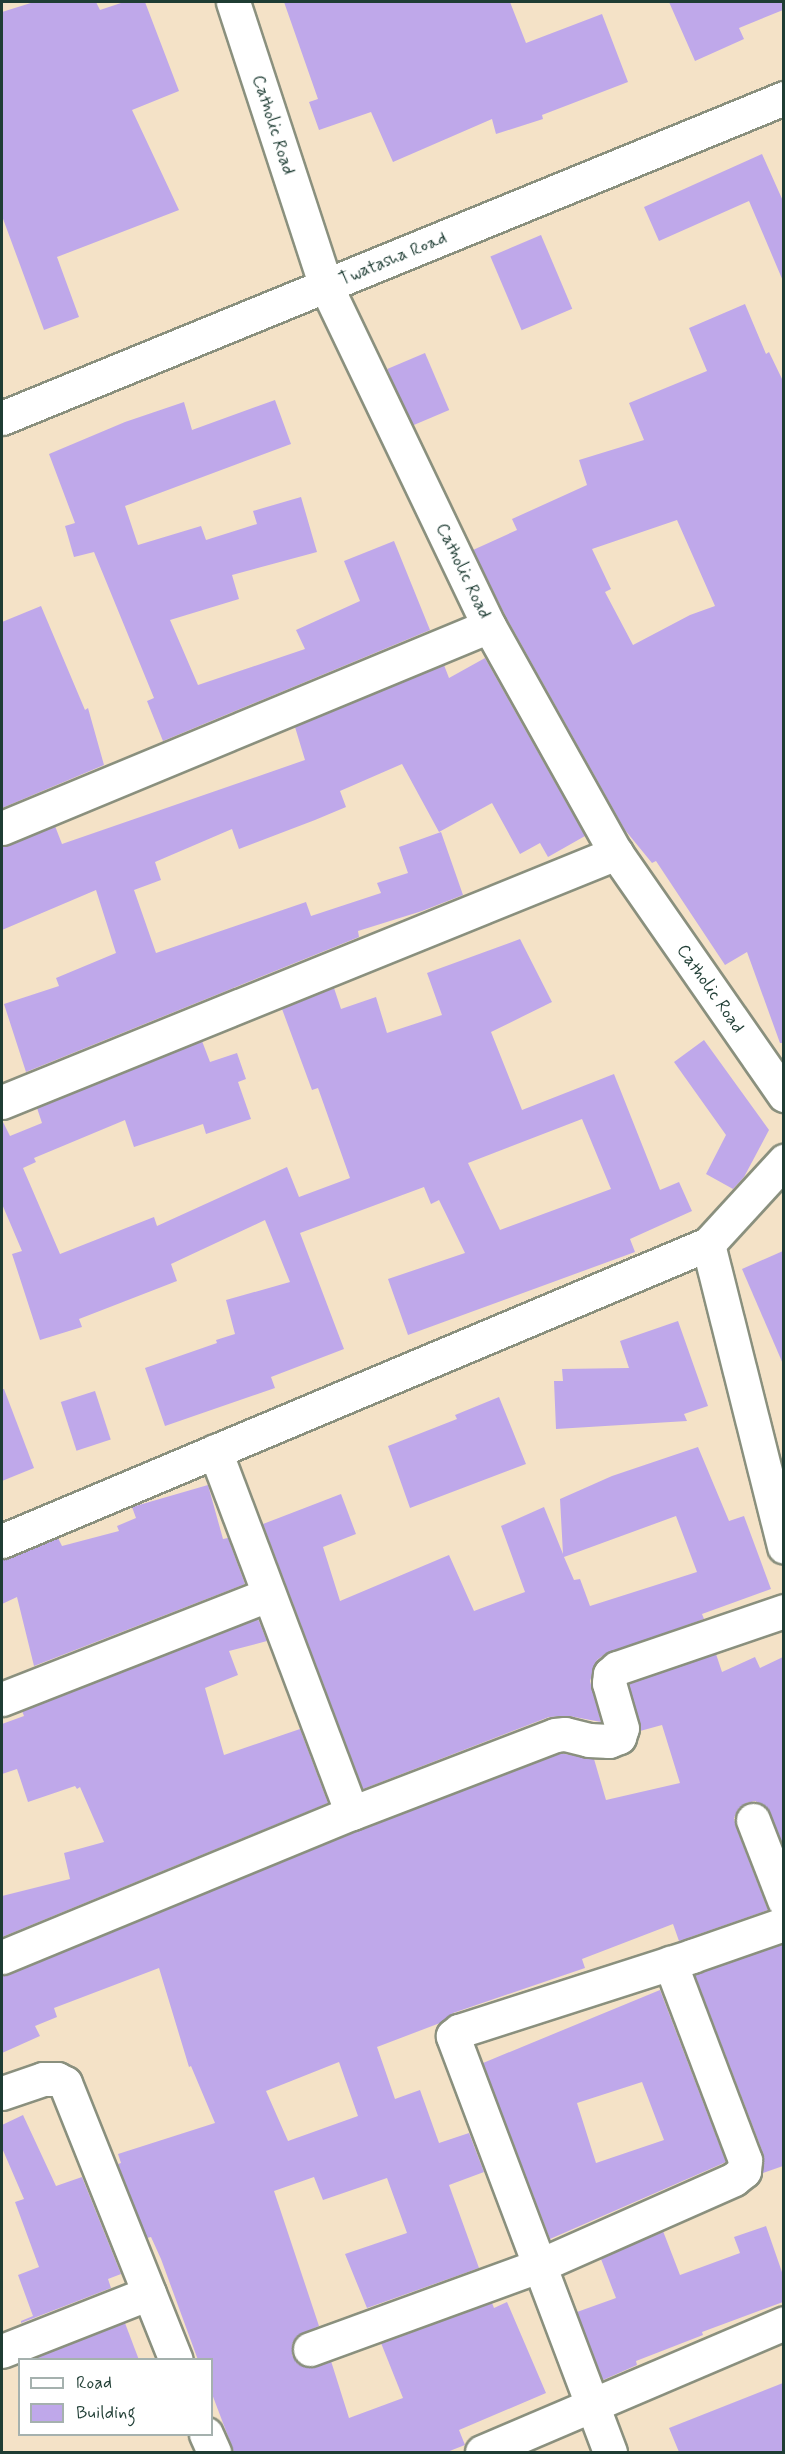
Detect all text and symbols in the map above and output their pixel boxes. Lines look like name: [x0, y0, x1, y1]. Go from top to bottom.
street label: Catholic Road: [247, 72, 299, 178]
street label: Twatasha Road: [337, 228, 449, 290]
street label: Catholic Road: [431, 520, 495, 622]
street label: Catholic Road: [671, 940, 749, 1038]
legend: [18, 2358, 213, 2436]
text: Road: [76, 2371, 112, 2395]
text: Building: [76, 2401, 136, 2425]

